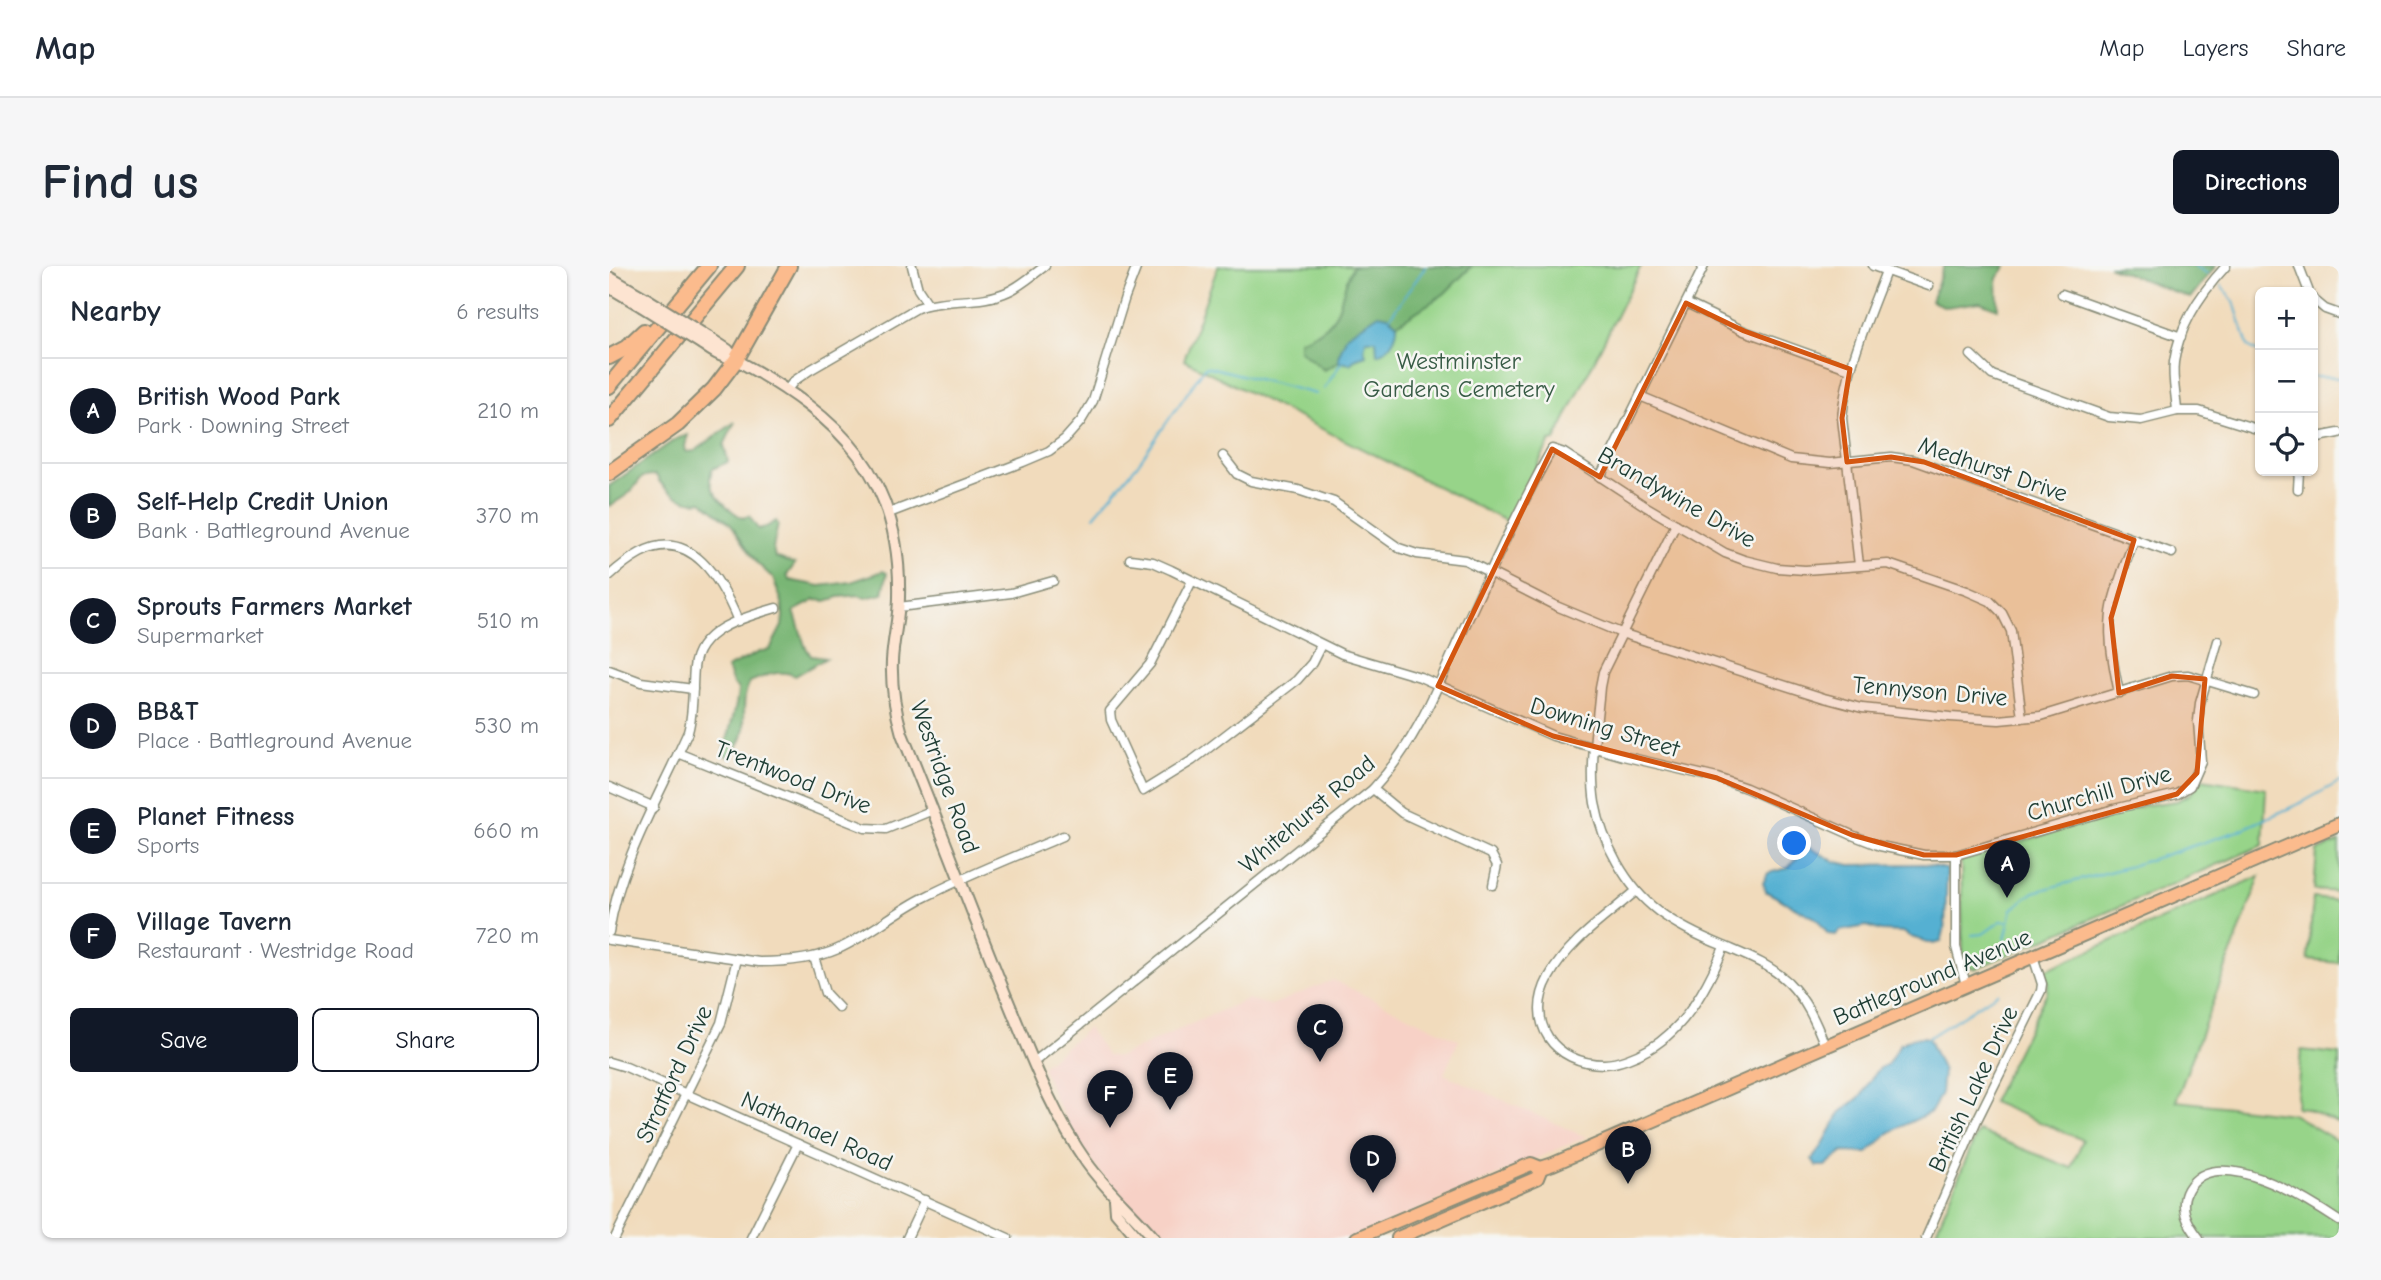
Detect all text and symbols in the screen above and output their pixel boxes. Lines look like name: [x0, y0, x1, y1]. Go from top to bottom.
text: Map: [35, 29, 96, 67]
text: Map: [2099, 34, 2145, 62]
text: Layers: [2183, 34, 2248, 62]
text: Share: [2286, 34, 2346, 62]
button: Directions: [2173, 150, 2339, 214]
text: Find us: [42, 154, 198, 210]
map controls: [2255, 287, 2318, 476]
button: +: [2255, 287, 2318, 350]
text: Nearby: [70, 294, 161, 329]
text: 6 results: [456, 298, 539, 325]
park label: Westminster Gardens Cemetery: [1363, 347, 1555, 403]
button: −: [2255, 350, 2318, 413]
text: British Wood Park: [137, 382, 340, 412]
text: A: [87, 397, 99, 424]
text: 210 m: [477, 397, 539, 424]
text: Park · Downing Street: [137, 412, 349, 439]
button: locate: [2255, 413, 2318, 476]
street label: Medhurst Drive: [1915, 430, 2071, 508]
street label: Brandywine Drive: [1593, 440, 1761, 554]
text: Self-Help Credit Union: [137, 487, 389, 517]
text: B: [86, 502, 100, 529]
text: 370 m: [476, 502, 539, 529]
text: Bank · Battleground Avenue: [137, 517, 410, 544]
text: Sprouts Farmers Market: [137, 592, 412, 622]
text: C: [86, 607, 100, 634]
text: 510 m: [477, 607, 539, 634]
text: Supermarket: [137, 622, 263, 649]
street label: Tennyson Drive: [1851, 670, 2009, 712]
street label: Downing Street: [1527, 691, 1684, 763]
text: BB&T: [137, 697, 199, 727]
street label: Westridge Road: [904, 697, 986, 857]
text: D: [86, 712, 100, 739]
text: 530 m: [474, 712, 539, 739]
text: Place · Battleground Avenue: [137, 727, 412, 754]
street label: Trentwood Drive: [711, 734, 875, 820]
street label: Whitehurst Road: [1233, 749, 1381, 879]
street label: Churchill Drive: [2024, 759, 2174, 827]
text: Planet Fitness: [137, 802, 294, 832]
text: E: [86, 817, 100, 844]
text: 660 m: [473, 817, 539, 844]
your location: [1777, 826, 1811, 860]
text: Sports: [137, 832, 199, 859]
pin: A: [1984, 840, 2030, 898]
text: Village Tavern: [137, 907, 292, 937]
text: F: [86, 922, 100, 949]
text: 720 m: [475, 922, 539, 949]
street label: Battleground Avenue: [1829, 923, 2035, 1031]
text: Restaurant · Westridge Road: [137, 937, 414, 964]
street label: Stratford Drive: [630, 1001, 718, 1147]
street label: British Lake Drive: [1922, 1002, 2024, 1176]
pin: C: [1297, 1004, 1343, 1062]
button: Save: [70, 1008, 298, 1072]
button: Share: [312, 1008, 539, 1072]
pin: E: [1147, 1052, 1193, 1110]
pin: F: [1087, 1070, 1133, 1128]
street label: Nathanael Road: [737, 1085, 897, 1177]
pin: B: [1605, 1126, 1651, 1184]
pin: D: [1350, 1135, 1396, 1193]

